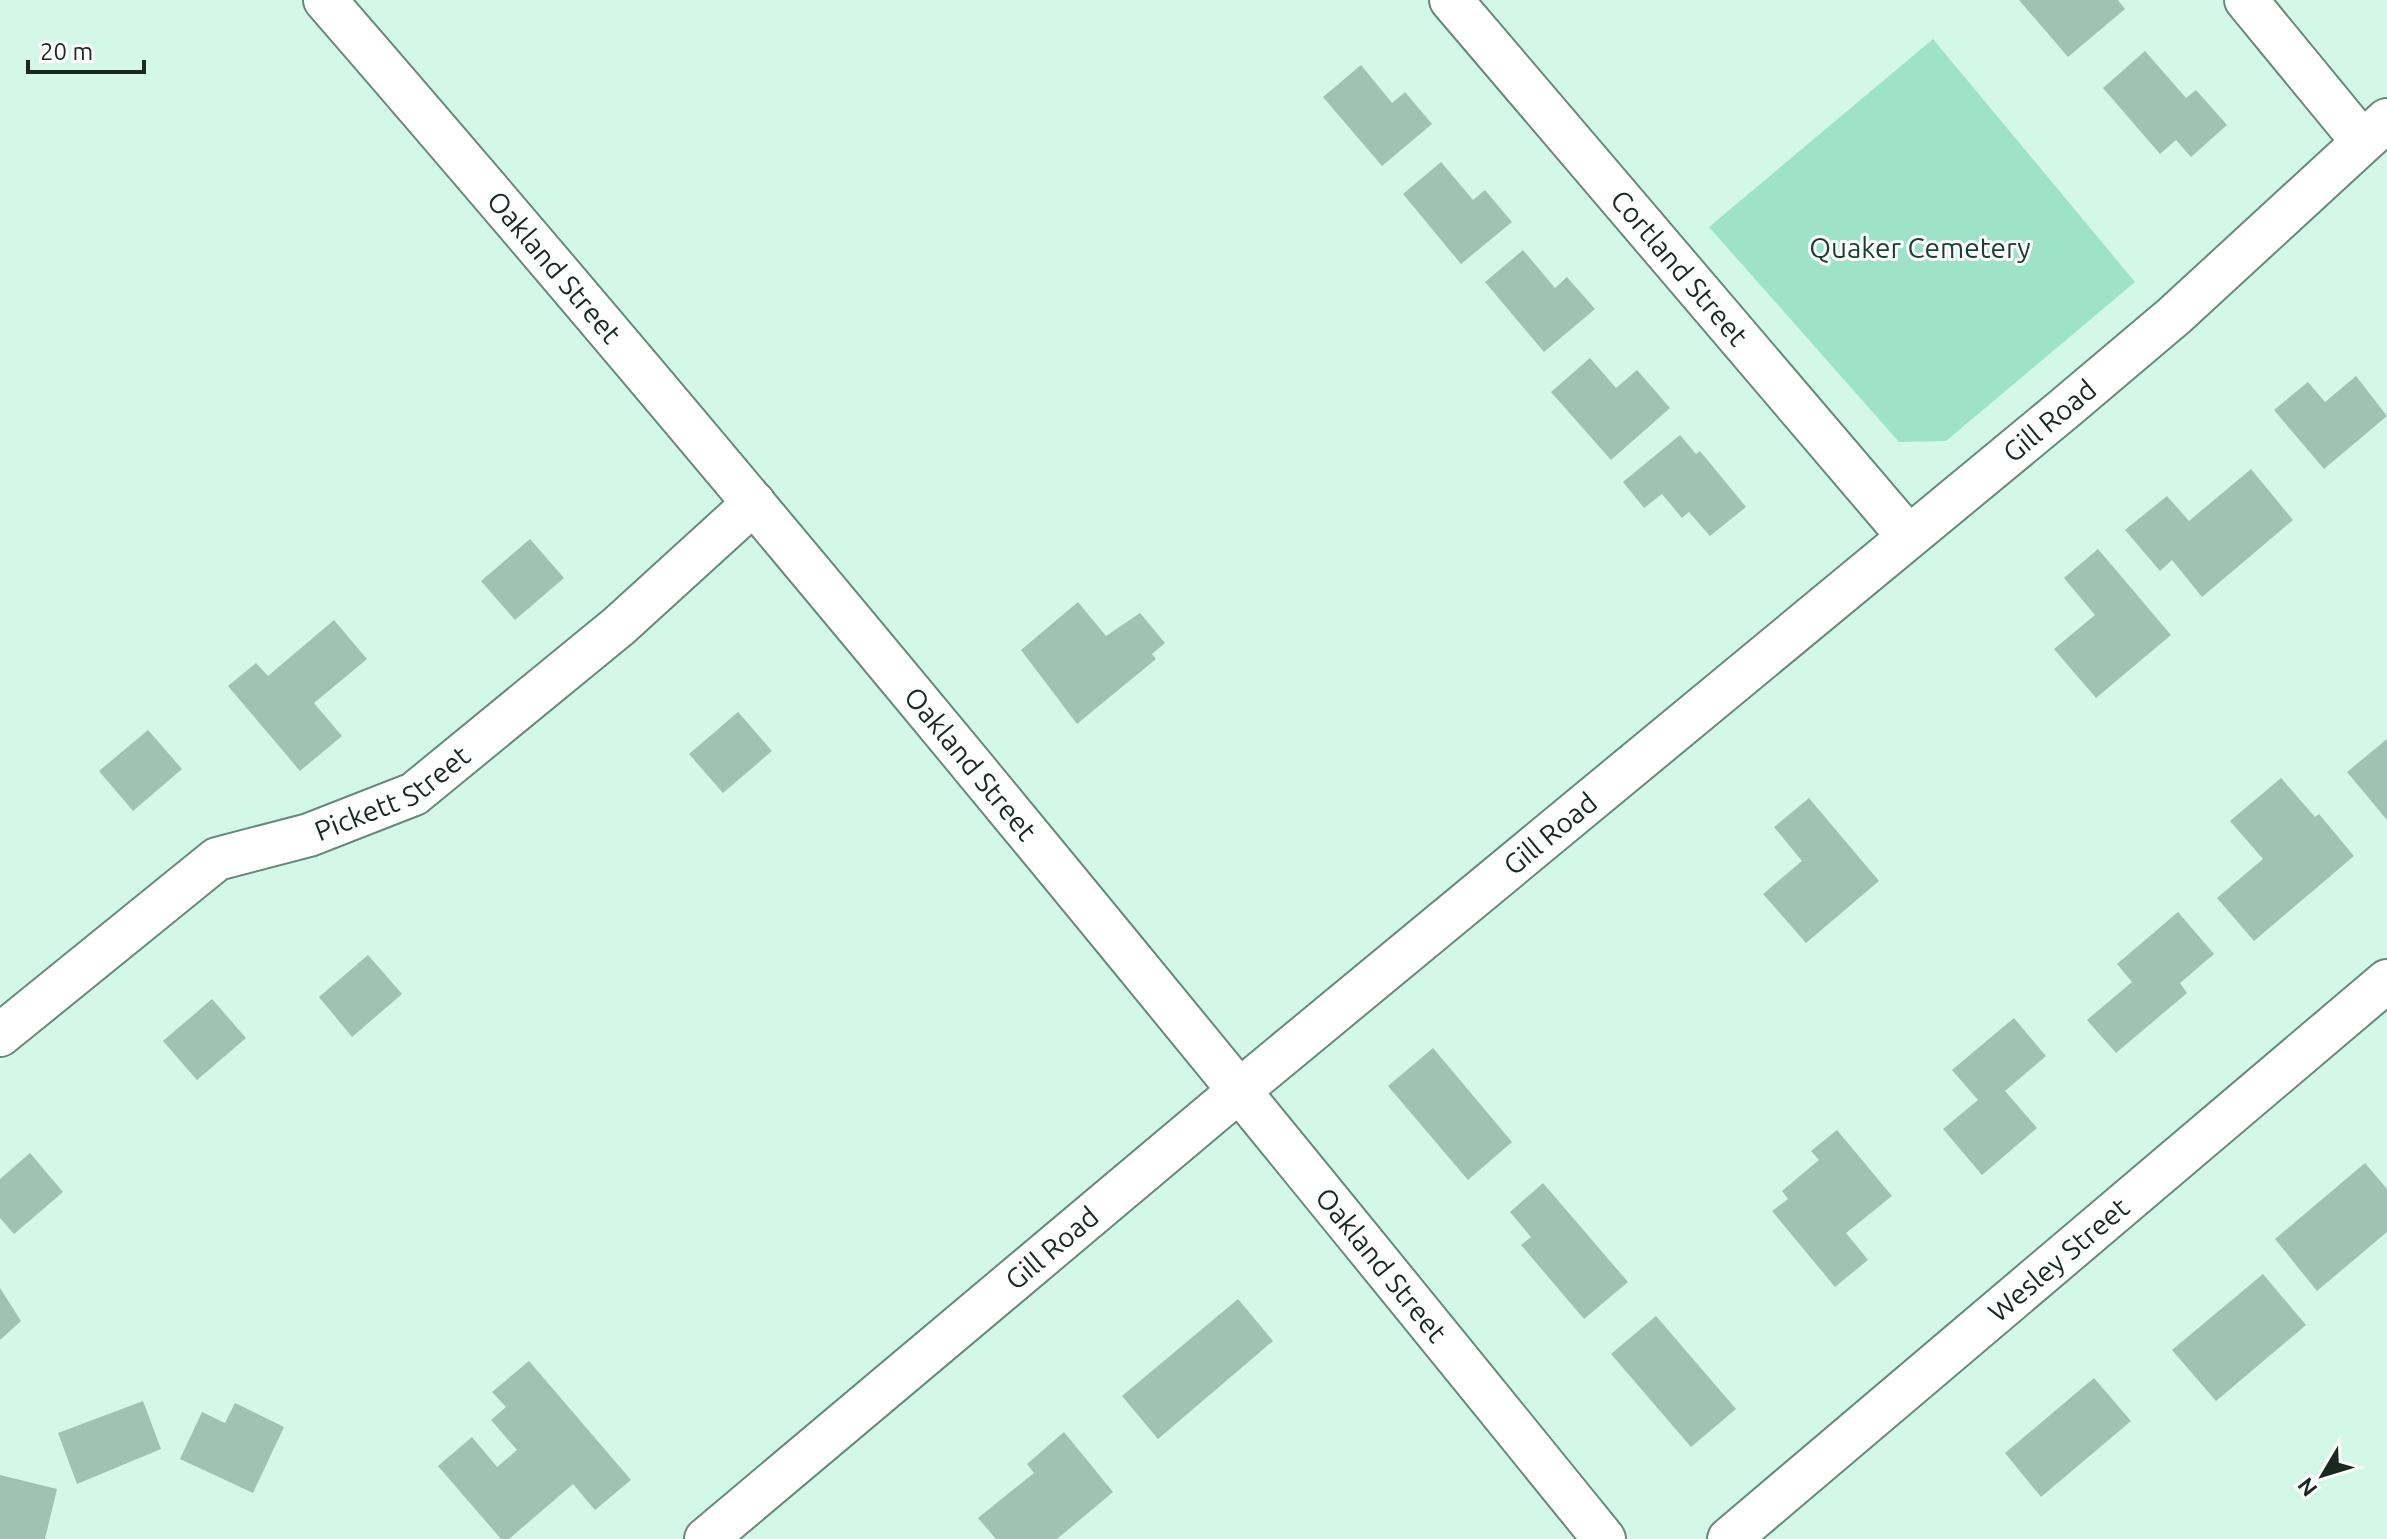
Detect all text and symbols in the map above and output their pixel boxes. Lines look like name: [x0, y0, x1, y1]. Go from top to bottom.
scale bar: [28, 24, 144, 74]
text: 20 m: [40, 38, 93, 65]
street label: Cortland Street: [1605, 184, 1755, 351]
street label: Oakland Street: [482, 185, 628, 349]
park label: Quaker Cemetery: [1809, 232, 2031, 263]
street label: Gill Road: [1997, 373, 2102, 468]
street label: Oakland Street: [899, 681, 1043, 846]
street label: Pickett Street: [310, 739, 475, 846]
street label: Gill Road: [1497, 786, 1602, 881]
street label: Oakland Street: [1310, 1181, 1453, 1348]
street label: Wesley Street: [1982, 1191, 2135, 1327]
street label: Gill Road: [999, 1200, 1104, 1295]
north arrow: [2283, 1435, 2363, 1515]
text: N: [2292, 1473, 2322, 1502]

